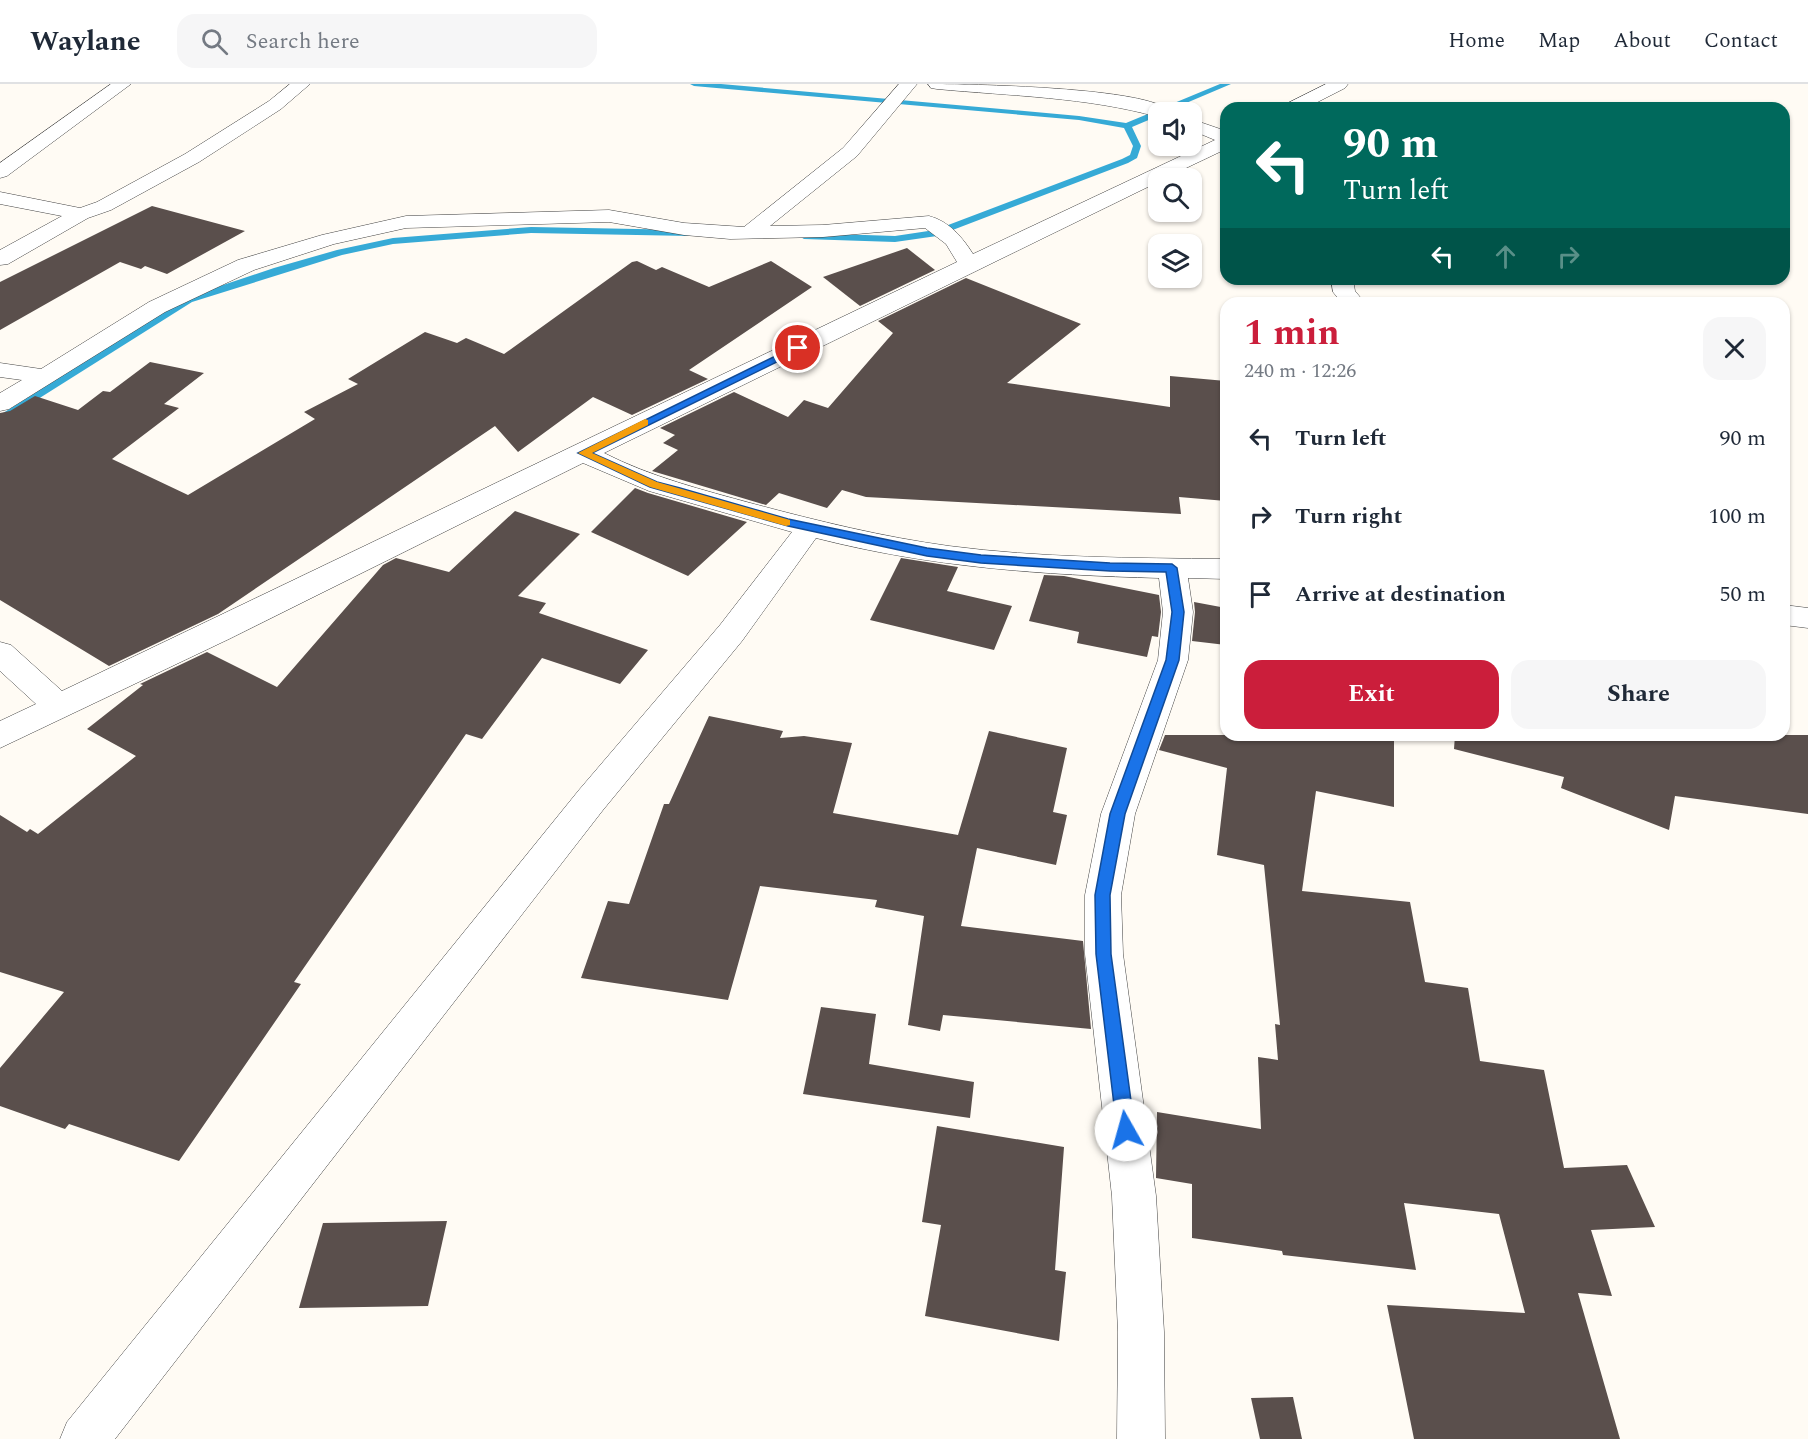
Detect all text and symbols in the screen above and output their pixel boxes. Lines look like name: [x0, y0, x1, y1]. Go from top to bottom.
search box: [177, 14, 597, 68]
text: Waylane: [30, 20, 141, 63]
icon: search: [198, 25, 231, 58]
text: Search here: [246, 25, 360, 58]
text: Home: [1448, 25, 1505, 57]
text: Map: [1538, 25, 1580, 57]
text: About: [1613, 25, 1671, 57]
text: Contact: [1704, 25, 1778, 57]
map controls: [1148, 102, 1202, 288]
button: sound: [1148, 102, 1202, 156]
text: 90 m: [1343, 113, 1438, 176]
icon: left: [1244, 126, 1322, 204]
button: search: [1148, 168, 1202, 222]
text: Turn left: [1343, 170, 1449, 212]
button: layers: [1148, 234, 1202, 288]
icon: left: [1426, 240, 1459, 273]
icon: ahead: [1489, 240, 1522, 273]
icon: right: [1552, 240, 1585, 273]
text: 1 min: [1244, 306, 1340, 361]
button: close: [1703, 317, 1766, 380]
pin: [772, 322, 823, 373]
icon: arrive: [781, 331, 814, 364]
text: 240 m · 12:26: [1244, 356, 1356, 386]
icon: left: [1244, 422, 1277, 455]
text: Turn left: [1295, 422, 1387, 455]
text: 90 m: [1720, 422, 1766, 455]
icon: right: [1244, 500, 1277, 533]
text: Turn right: [1295, 500, 1402, 533]
text: 100 m: [1709, 500, 1766, 533]
icon: arrive: [1244, 578, 1277, 611]
text: Arrive at destination: [1295, 578, 1506, 611]
text: 50 m: [1720, 578, 1766, 611]
button: Exit: [1244, 660, 1499, 729]
button: Share: [1511, 660, 1766, 729]
position arrow: [1094, 1098, 1158, 1162]

